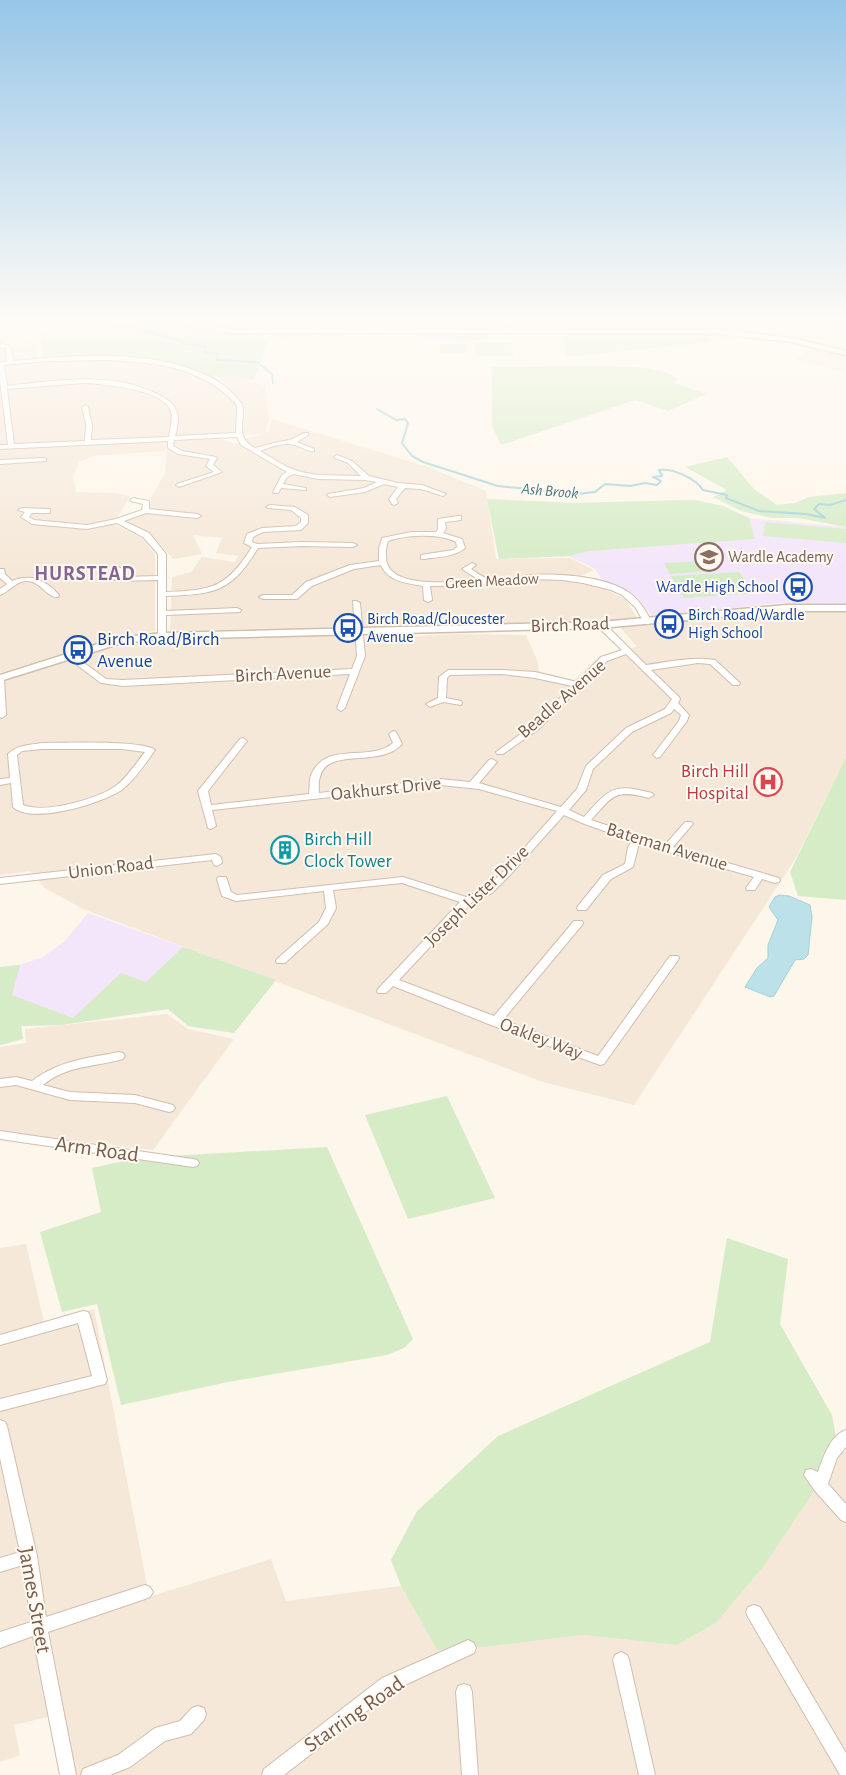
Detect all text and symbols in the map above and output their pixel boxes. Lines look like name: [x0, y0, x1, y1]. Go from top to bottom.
water label: Ash Brook: [520, 480, 579, 501]
school or university icon: Wardle Academy: [694, 542, 724, 572]
place label: Wardle Academy: [728, 549, 834, 566]
district label: HURSTEAD: [34, 564, 136, 584]
street label: Green Meadow: [445, 571, 539, 591]
bus stop icon: Wardle High School: [783, 572, 813, 602]
place label: Wardle High School: [656, 579, 779, 595]
place label: Birch Road/Wardle High School: [688, 607, 805, 641]
bus stop icon: Birch Road/Wardle High School: [654, 609, 684, 639]
place label: Birch Road/Gloucester Avenue: [367, 611, 505, 645]
bus stop icon: Birch Road/Gloucester Avenue: [333, 613, 363, 643]
street label: Birch Road: [530, 614, 610, 636]
place label: Birch Road/Birch Avenue: [97, 630, 220, 671]
bus stop icon: Birch Road/Birch Avenue: [63, 635, 93, 665]
street label: Beadle Avenue: [515, 656, 609, 742]
street label: Birch Avenue: [234, 662, 332, 686]
place label: Birch Hill Hospital: [681, 762, 749, 803]
hospital icon: Birch Hill Hospital: [753, 767, 783, 797]
street label: Oakhurst Drive: [330, 774, 442, 804]
street label: Bateman Avenue: [604, 820, 730, 874]
place label: Birch Hill Clock Tower: [304, 830, 392, 871]
building icon: Birch Hill Clock Tower: [270, 835, 300, 865]
street label: Joseph Lister Drive: [421, 842, 533, 950]
street label: Union Road: [67, 853, 155, 883]
street label: Oakley Way: [497, 1015, 585, 1063]
street label: Arm Road: [54, 1132, 140, 1166]
street label: James Street: [15, 1545, 55, 1655]
street label: Starring Road: [300, 1672, 408, 1756]

